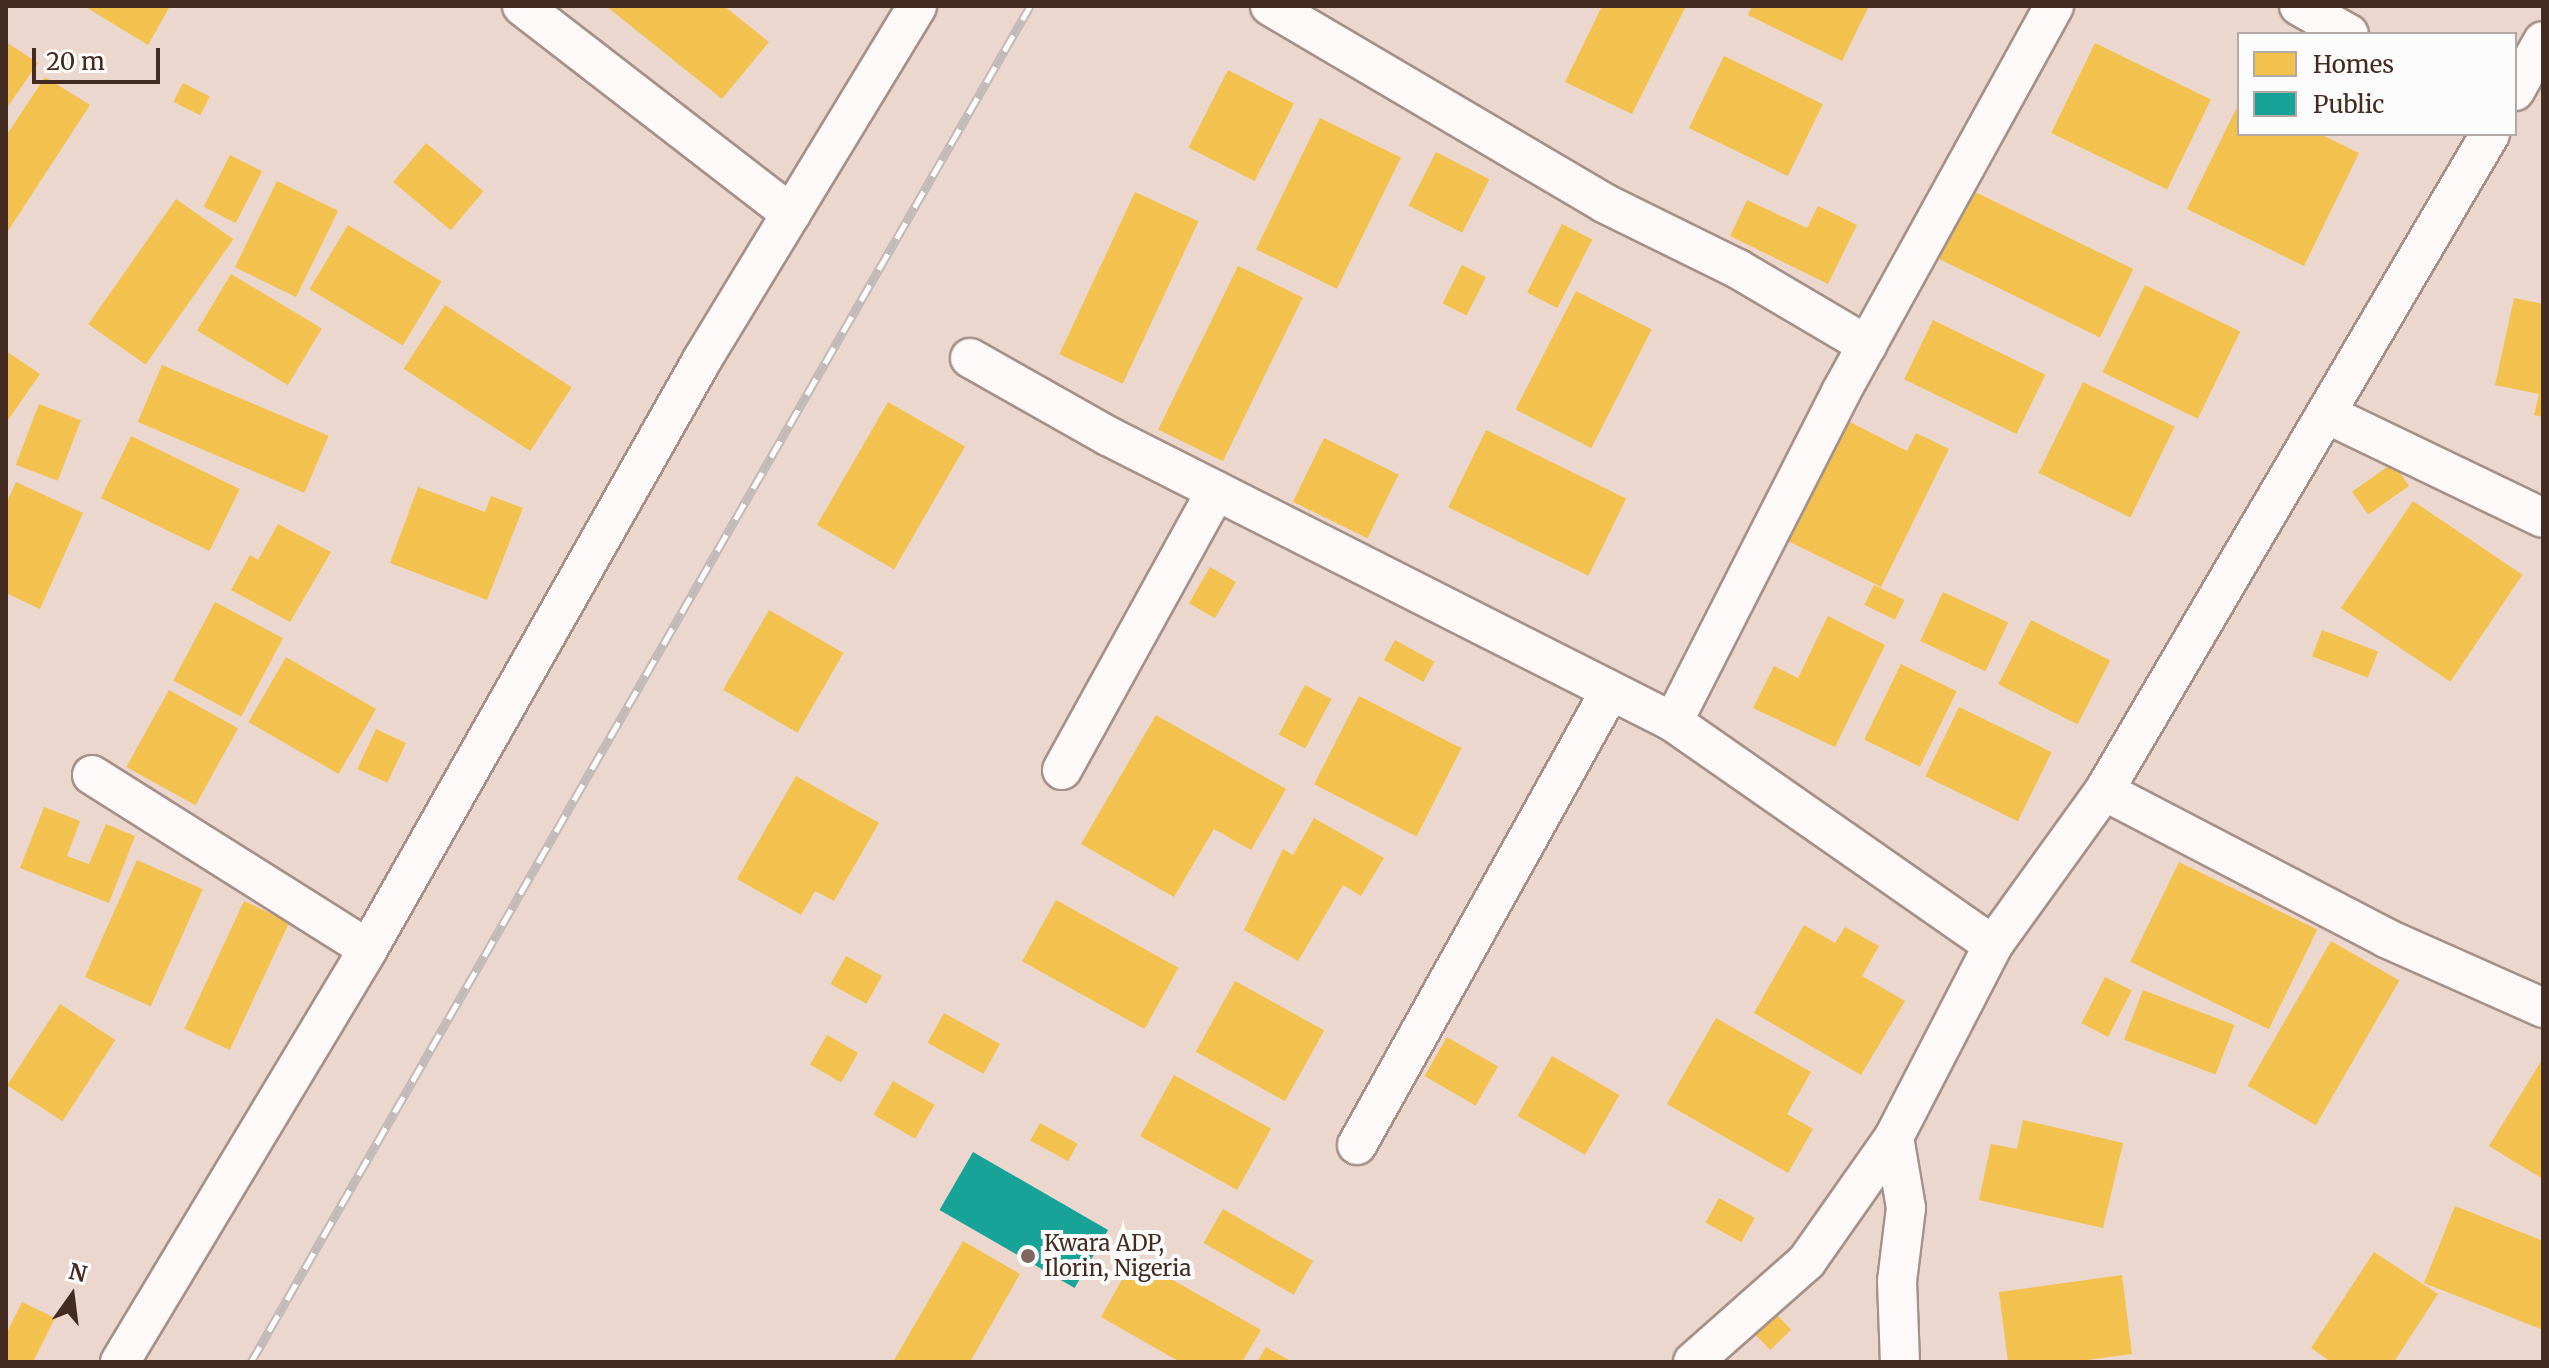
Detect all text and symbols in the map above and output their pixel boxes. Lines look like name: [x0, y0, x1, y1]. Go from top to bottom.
scale bar: [36, 32, 164, 82]
legend: [2237, 32, 2517, 136]
text: 20 m: [46, 46, 105, 77]
text: Homes: [2313, 49, 2394, 80]
text: Public: [2313, 89, 2384, 120]
place label: Kwara ADP, Ilorin, Nigeria: [1044, 1230, 1191, 1282]
marker: Kwara ADP, Ilorin, Nigeria: [1019, 1247, 1037, 1265]
north arrow: [32, 1256, 112, 1336]
text: N: [66, 1257, 90, 1288]

